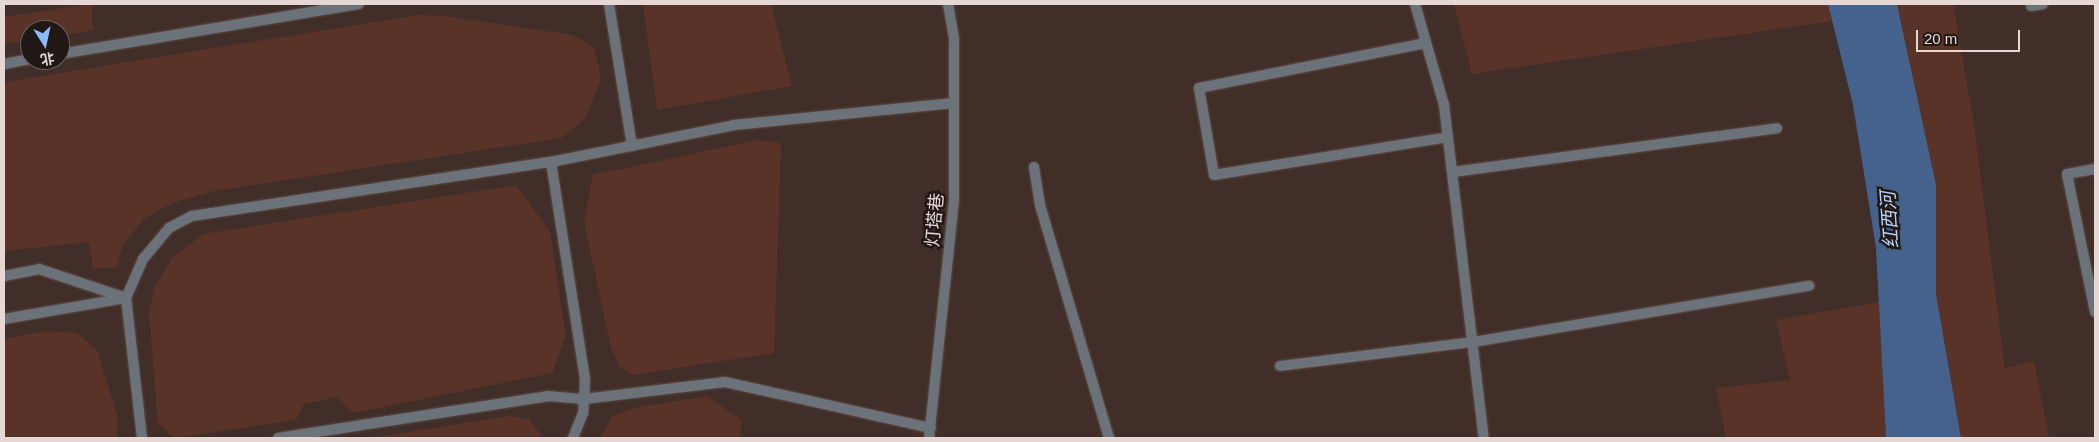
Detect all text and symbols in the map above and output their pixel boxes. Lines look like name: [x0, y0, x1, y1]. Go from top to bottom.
north arrow: [20, 20, 70, 70]
scale bar: [1919, 20, 2023, 52]
text: 20 m: [1924, 30, 1957, 47]
text: 北: [39, 50, 56, 68]
water label: 红西河: [1877, 191, 1903, 249]
street label: 灯塔巷: [922, 192, 948, 248]

